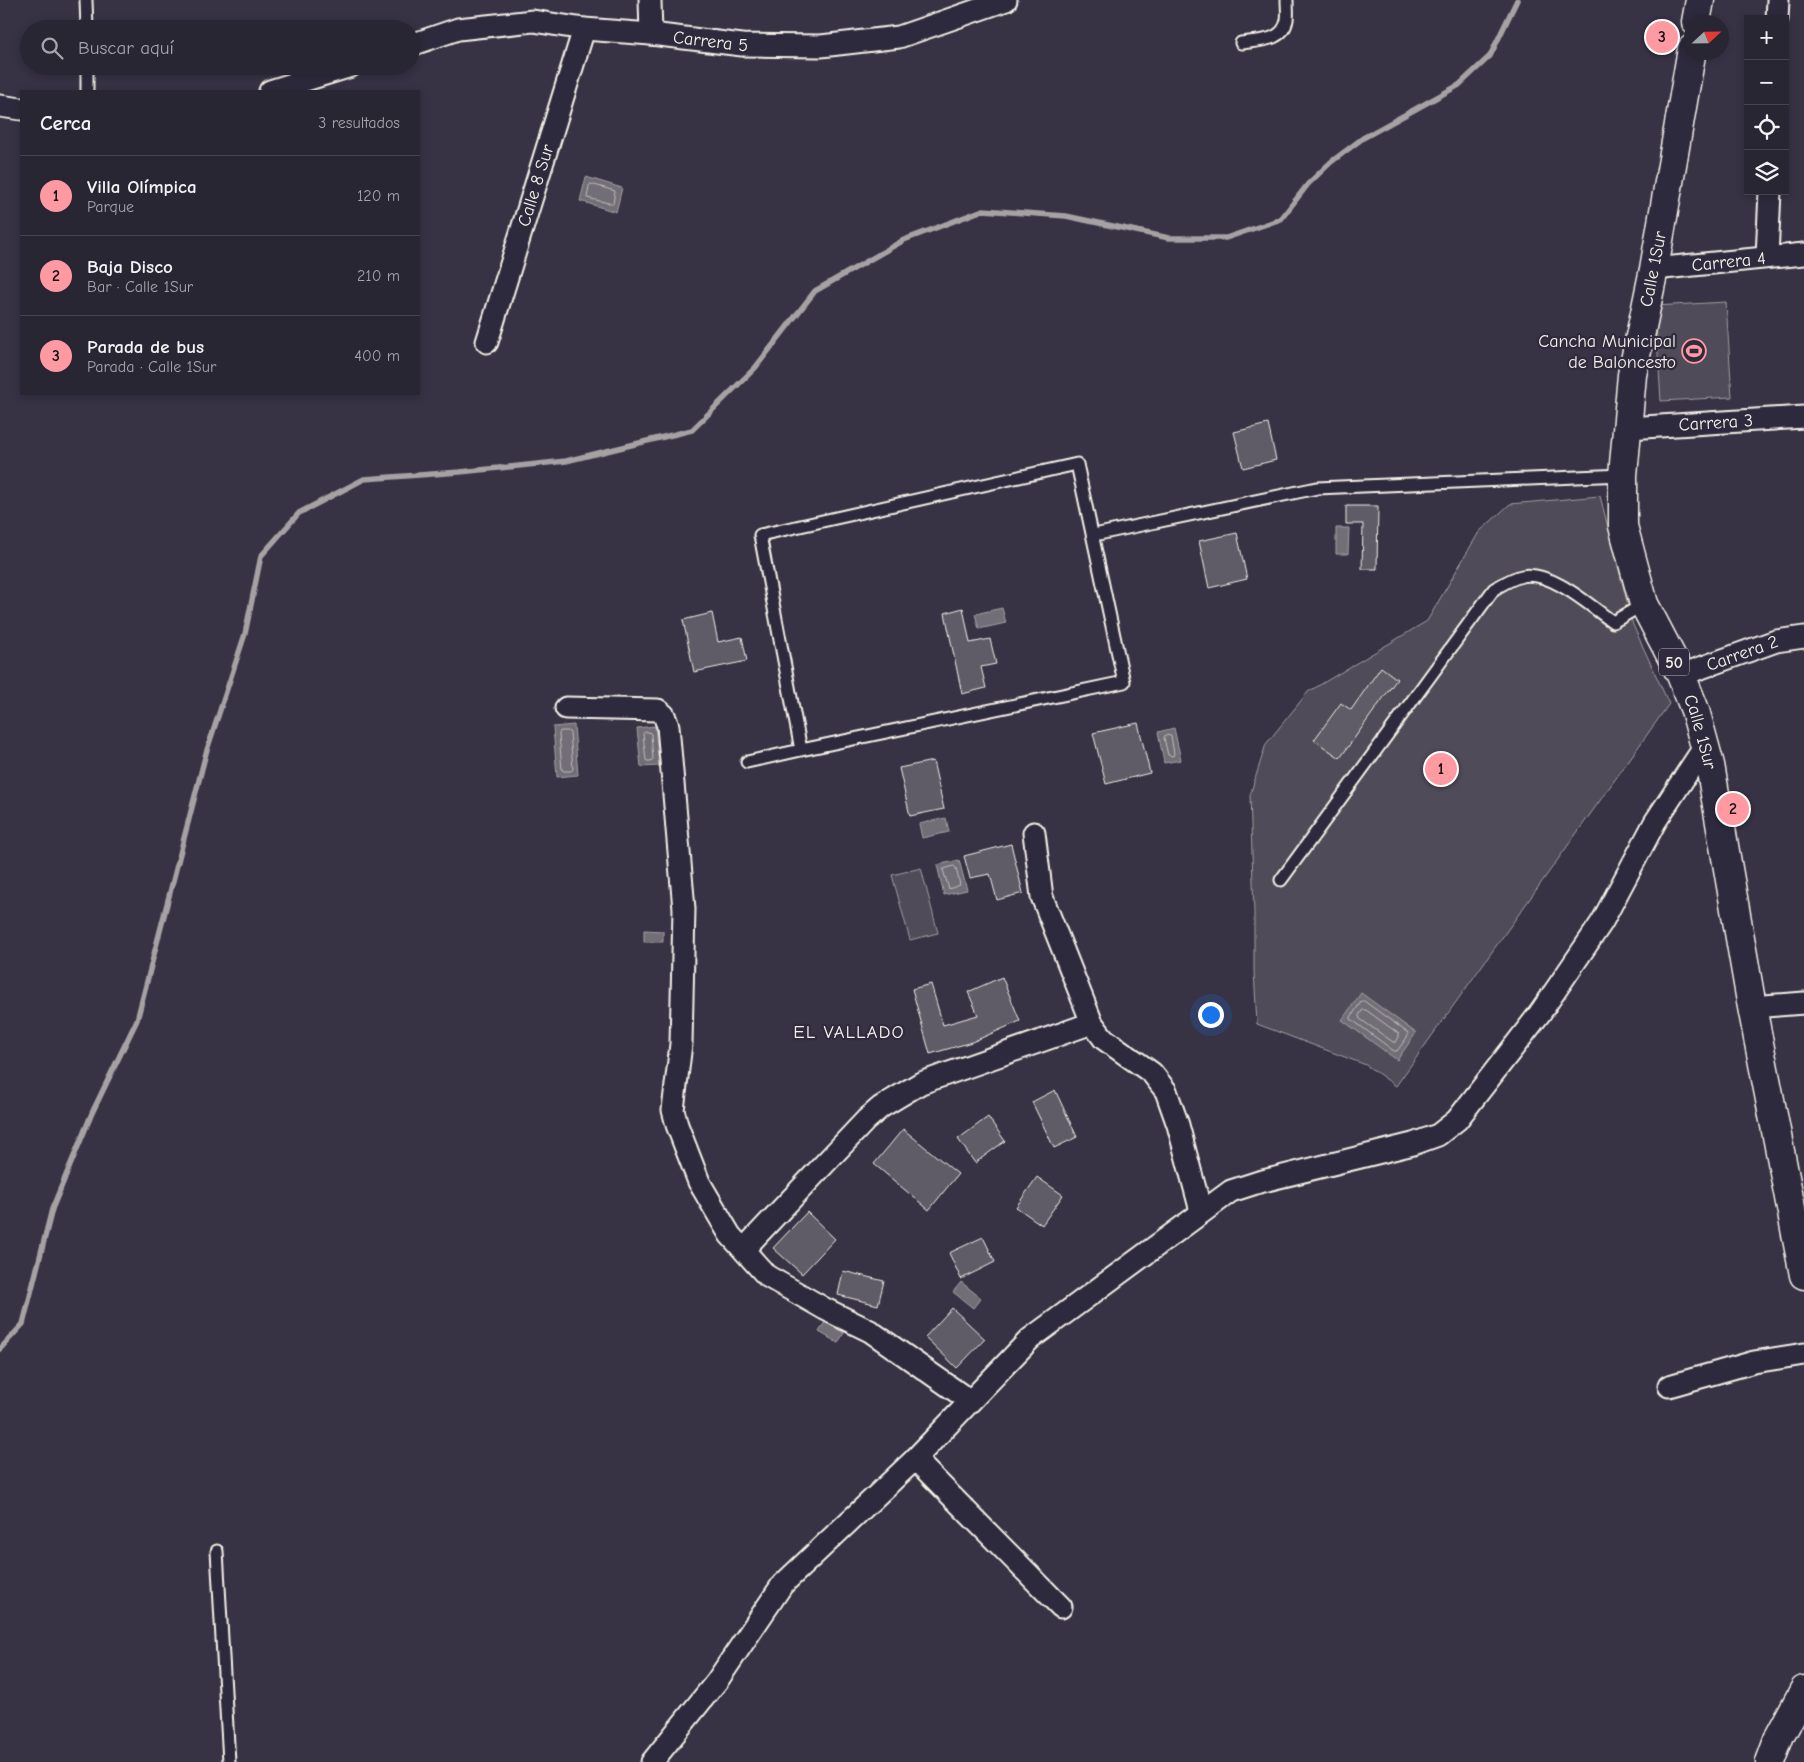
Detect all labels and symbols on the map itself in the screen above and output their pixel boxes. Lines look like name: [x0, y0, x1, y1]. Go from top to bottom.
north arrow: [1684, 15, 1729, 60]
pin: 3: [1646, 18, 1678, 56]
street label: Carrera 5: [672, 27, 748, 56]
street label: Calle 8 Sur: [513, 141, 559, 229]
street label: Calle 1Sur: [1636, 229, 1671, 309]
street label: Carrera 4: [1691, 248, 1767, 276]
place label: Cancha Municipal de Baloncesto: [1538, 331, 1676, 373]
sports icon: Cancha Municipal de Baloncesto: [1681, 338, 1707, 364]
street label: Carrera 3: [1678, 410, 1754, 436]
street label: Carrera 2: [1704, 631, 1781, 676]
road number: 50: [1659, 649, 1689, 676]
street label: Calle 1Sur: [1679, 692, 1721, 772]
pin: 1: [1425, 750, 1457, 788]
pin: 2: [1717, 790, 1749, 828]
your location: [1198, 1002, 1224, 1028]
district label: EL VALLADO: [793, 1021, 905, 1043]

